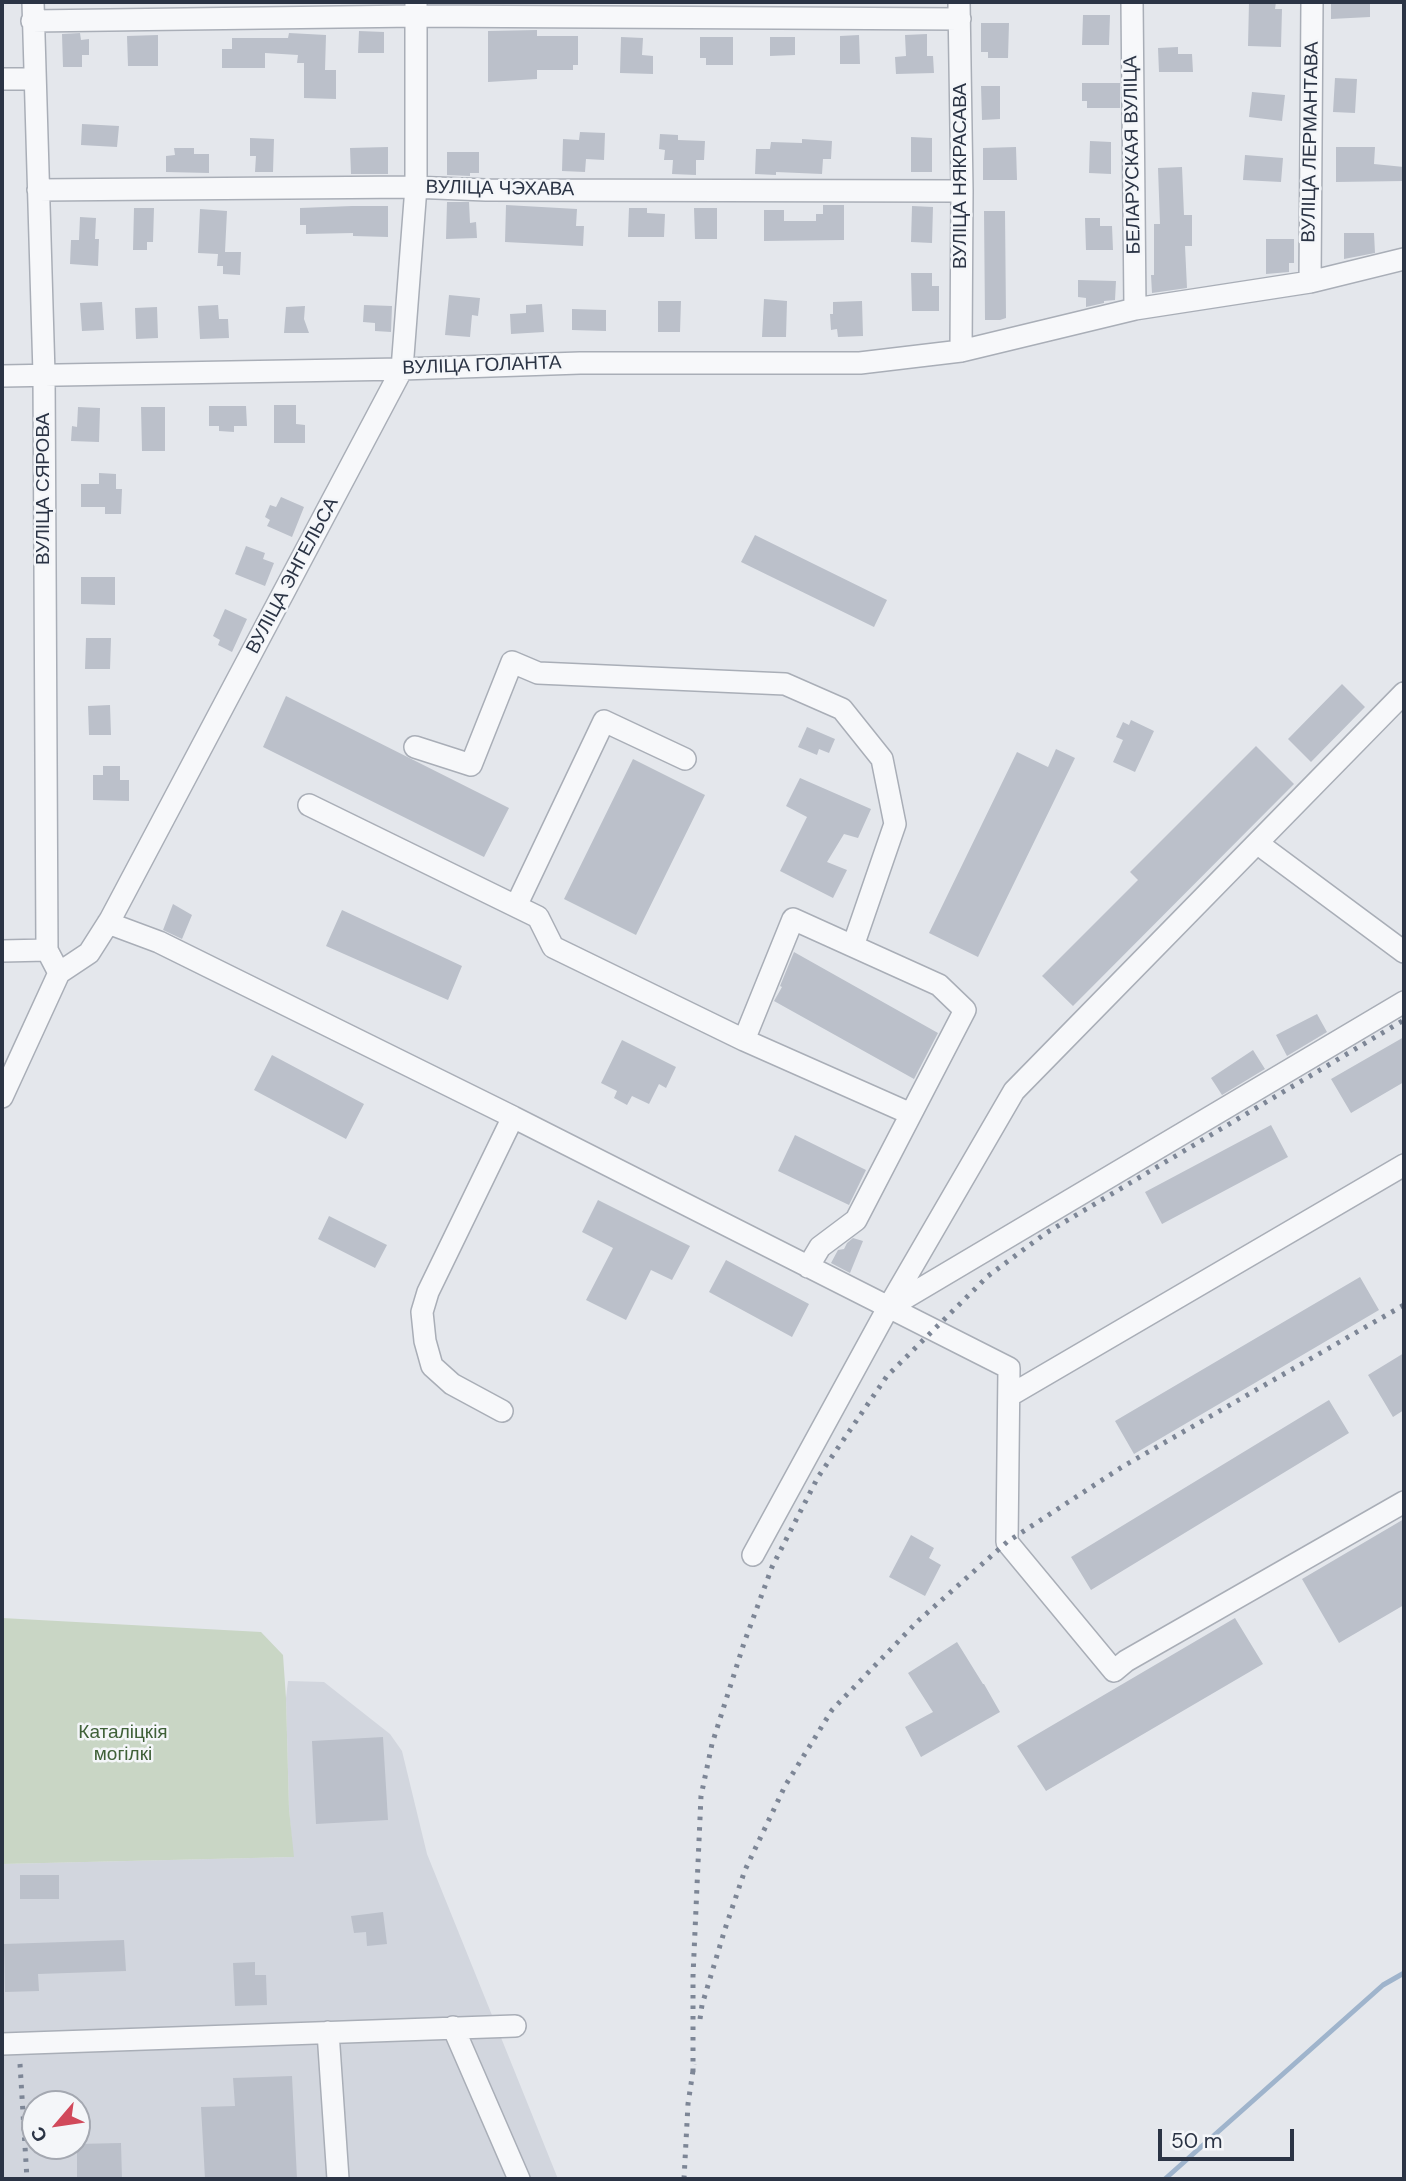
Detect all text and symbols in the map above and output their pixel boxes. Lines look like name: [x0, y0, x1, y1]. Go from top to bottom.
street label: ВУЛІЦА ЛЕРМАНТАВА: [1298, 41, 1324, 243]
street label: БЕЛАРУСКАЯ ВУЛІЦА: [1120, 55, 1146, 255]
street label: ВУЛІЦА НЯКРАСАВА: [950, 83, 972, 269]
street label: ВУЛІЦА ЧЭХАВА: [425, 176, 575, 202]
street label: ВУЛІЦА ГОЛАНТА: [402, 352, 562, 380]
street label: ВУЛІЦА СЯРОВА: [33, 413, 55, 565]
street label: ВУЛІЦА ЭНГЕЛЬСА: [242, 494, 344, 658]
park label: Каталіцкія могілкі: [78, 1722, 168, 1766]
north arrow: [21, 2090, 91, 2160]
scale bar: [1161, 2114, 1298, 2158]
text: С: [25, 2122, 53, 2147]
text: 50 m: [1171, 2127, 1222, 2155]

